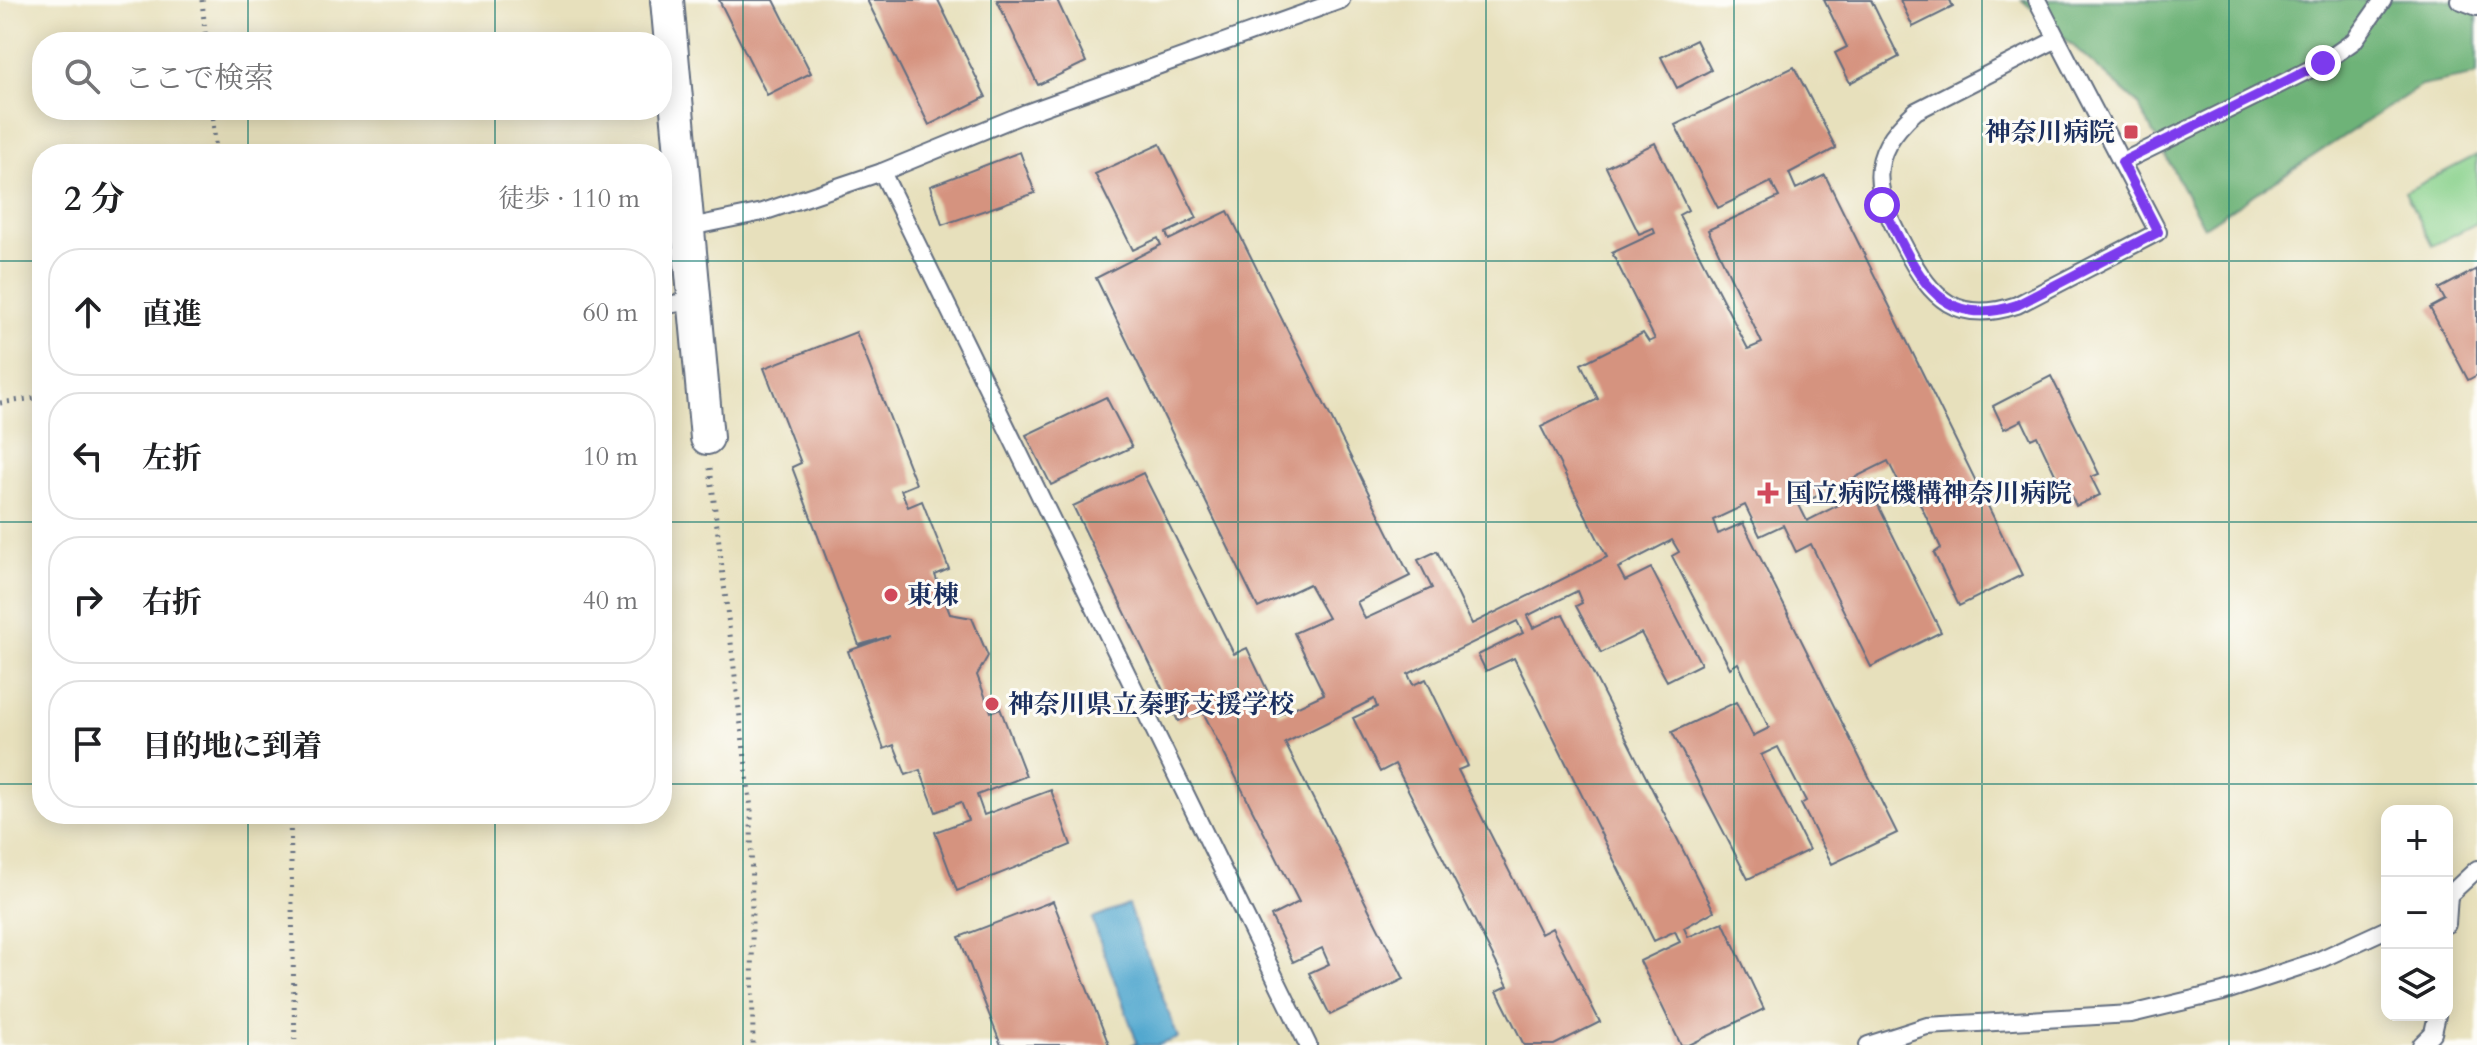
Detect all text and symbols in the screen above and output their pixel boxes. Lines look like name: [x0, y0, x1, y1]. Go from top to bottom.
search box: [32, 32, 672, 120]
route end: [2305, 45, 2341, 81]
icon: search: [60, 54, 104, 98]
text: ここで検索: [124, 58, 274, 99]
place label: 神奈川病院: [1985, 115, 2115, 150]
marker: 神奈川病院: [2122, 123, 2140, 141]
text: 2 分: [64, 176, 125, 222]
text: 徒歩 · 110 m: [499, 181, 640, 216]
route start: [1864, 187, 1900, 223]
icon: ahead: [66, 290, 110, 334]
text: 直進: [142, 294, 202, 335]
text: 60 m: [582, 295, 638, 330]
icon: left: [66, 434, 110, 478]
text: 左折: [142, 438, 202, 479]
text: 10 m: [582, 439, 638, 474]
place label: 国立病院機構神奈川病院: [1786, 476, 2072, 511]
marker: 国立病院機構神奈川病院: [1757, 482, 1779, 504]
icon: right: [66, 578, 110, 622]
place label: 東棟: [907, 578, 959, 613]
text: 右折: [142, 582, 202, 623]
text: 40 m: [582, 583, 638, 618]
marker: 東棟: [882, 586, 900, 604]
place label: 神奈川県立秦野支援学校: [1008, 687, 1294, 722]
marker: 神奈川県立秦野支援学校: [983, 695, 1001, 713]
icon: arrive: [66, 722, 110, 766]
text: 目的地に到着: [142, 726, 322, 767]
map controls: [2381, 805, 2453, 1021]
button: +: [2381, 805, 2453, 877]
button: −: [2381, 877, 2453, 949]
button: layers: [2381, 949, 2453, 1021]

